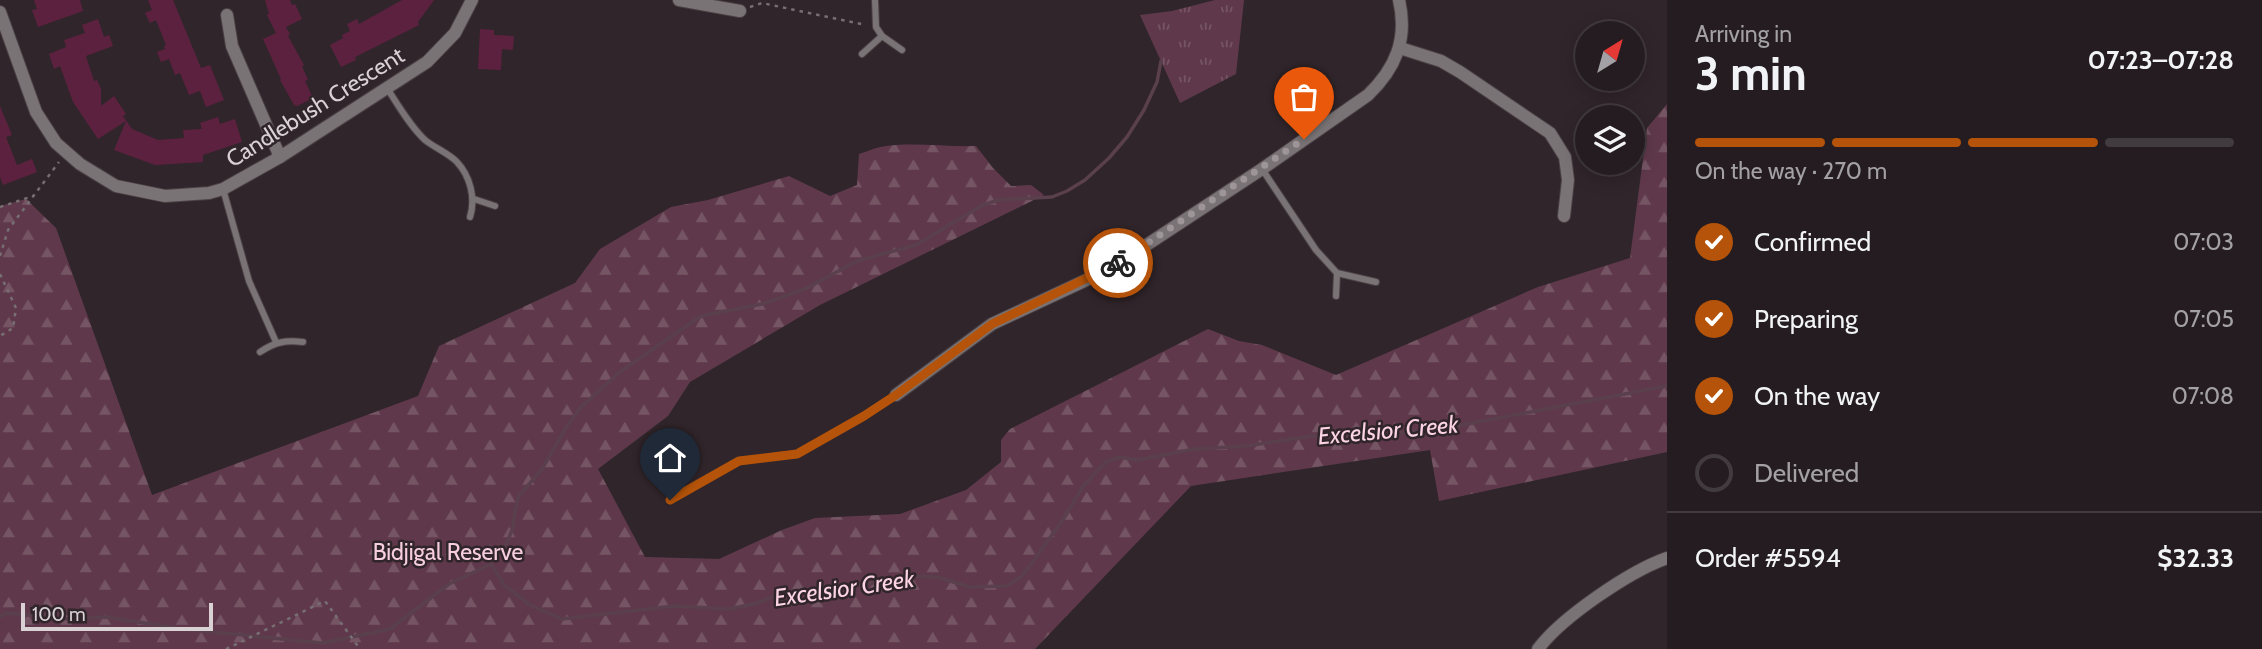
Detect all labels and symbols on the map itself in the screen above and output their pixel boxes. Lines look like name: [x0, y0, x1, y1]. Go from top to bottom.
north arrow: [1575, 21, 1645, 91]
street label: Candlebush Crescent: [221, 41, 409, 173]
pin: [1274, 67, 1334, 139]
courier: [1083, 228, 1153, 298]
water label: Excelsior Creek: [1316, 409, 1460, 451]
pin: [640, 428, 700, 500]
park label: Bidjigal Reserve: [373, 538, 524, 566]
water label: Excelsior Creek: [772, 564, 917, 612]
scale bar: [21, 600, 214, 632]

